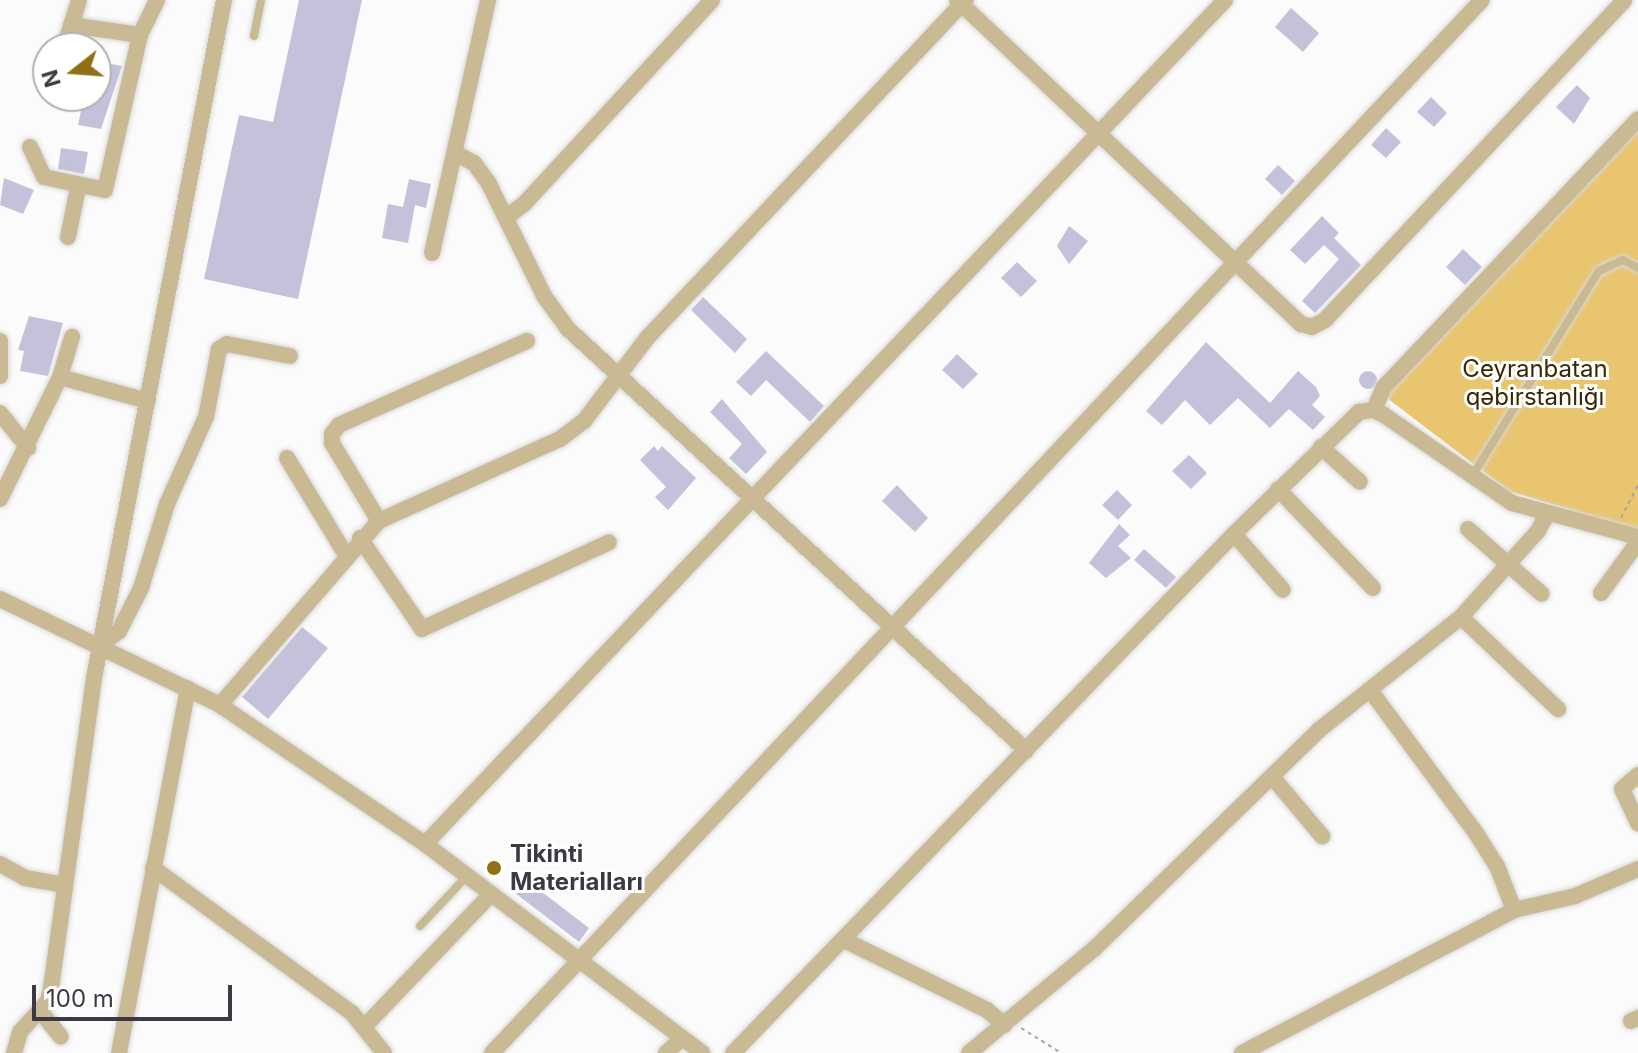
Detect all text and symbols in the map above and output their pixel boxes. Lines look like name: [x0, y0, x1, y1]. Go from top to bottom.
north arrow: [32, 32, 112, 112]
text: N: [36, 67, 66, 90]
park label: Ceyranbatan qəbirstanlığı: [1462, 355, 1608, 411]
place label: Tikinti Materialları: [510, 840, 643, 896]
marker: Tikinti Materialları: [485, 859, 503, 877]
scale bar: [36, 969, 236, 1019]
text: 100 m: [46, 984, 114, 1013]

